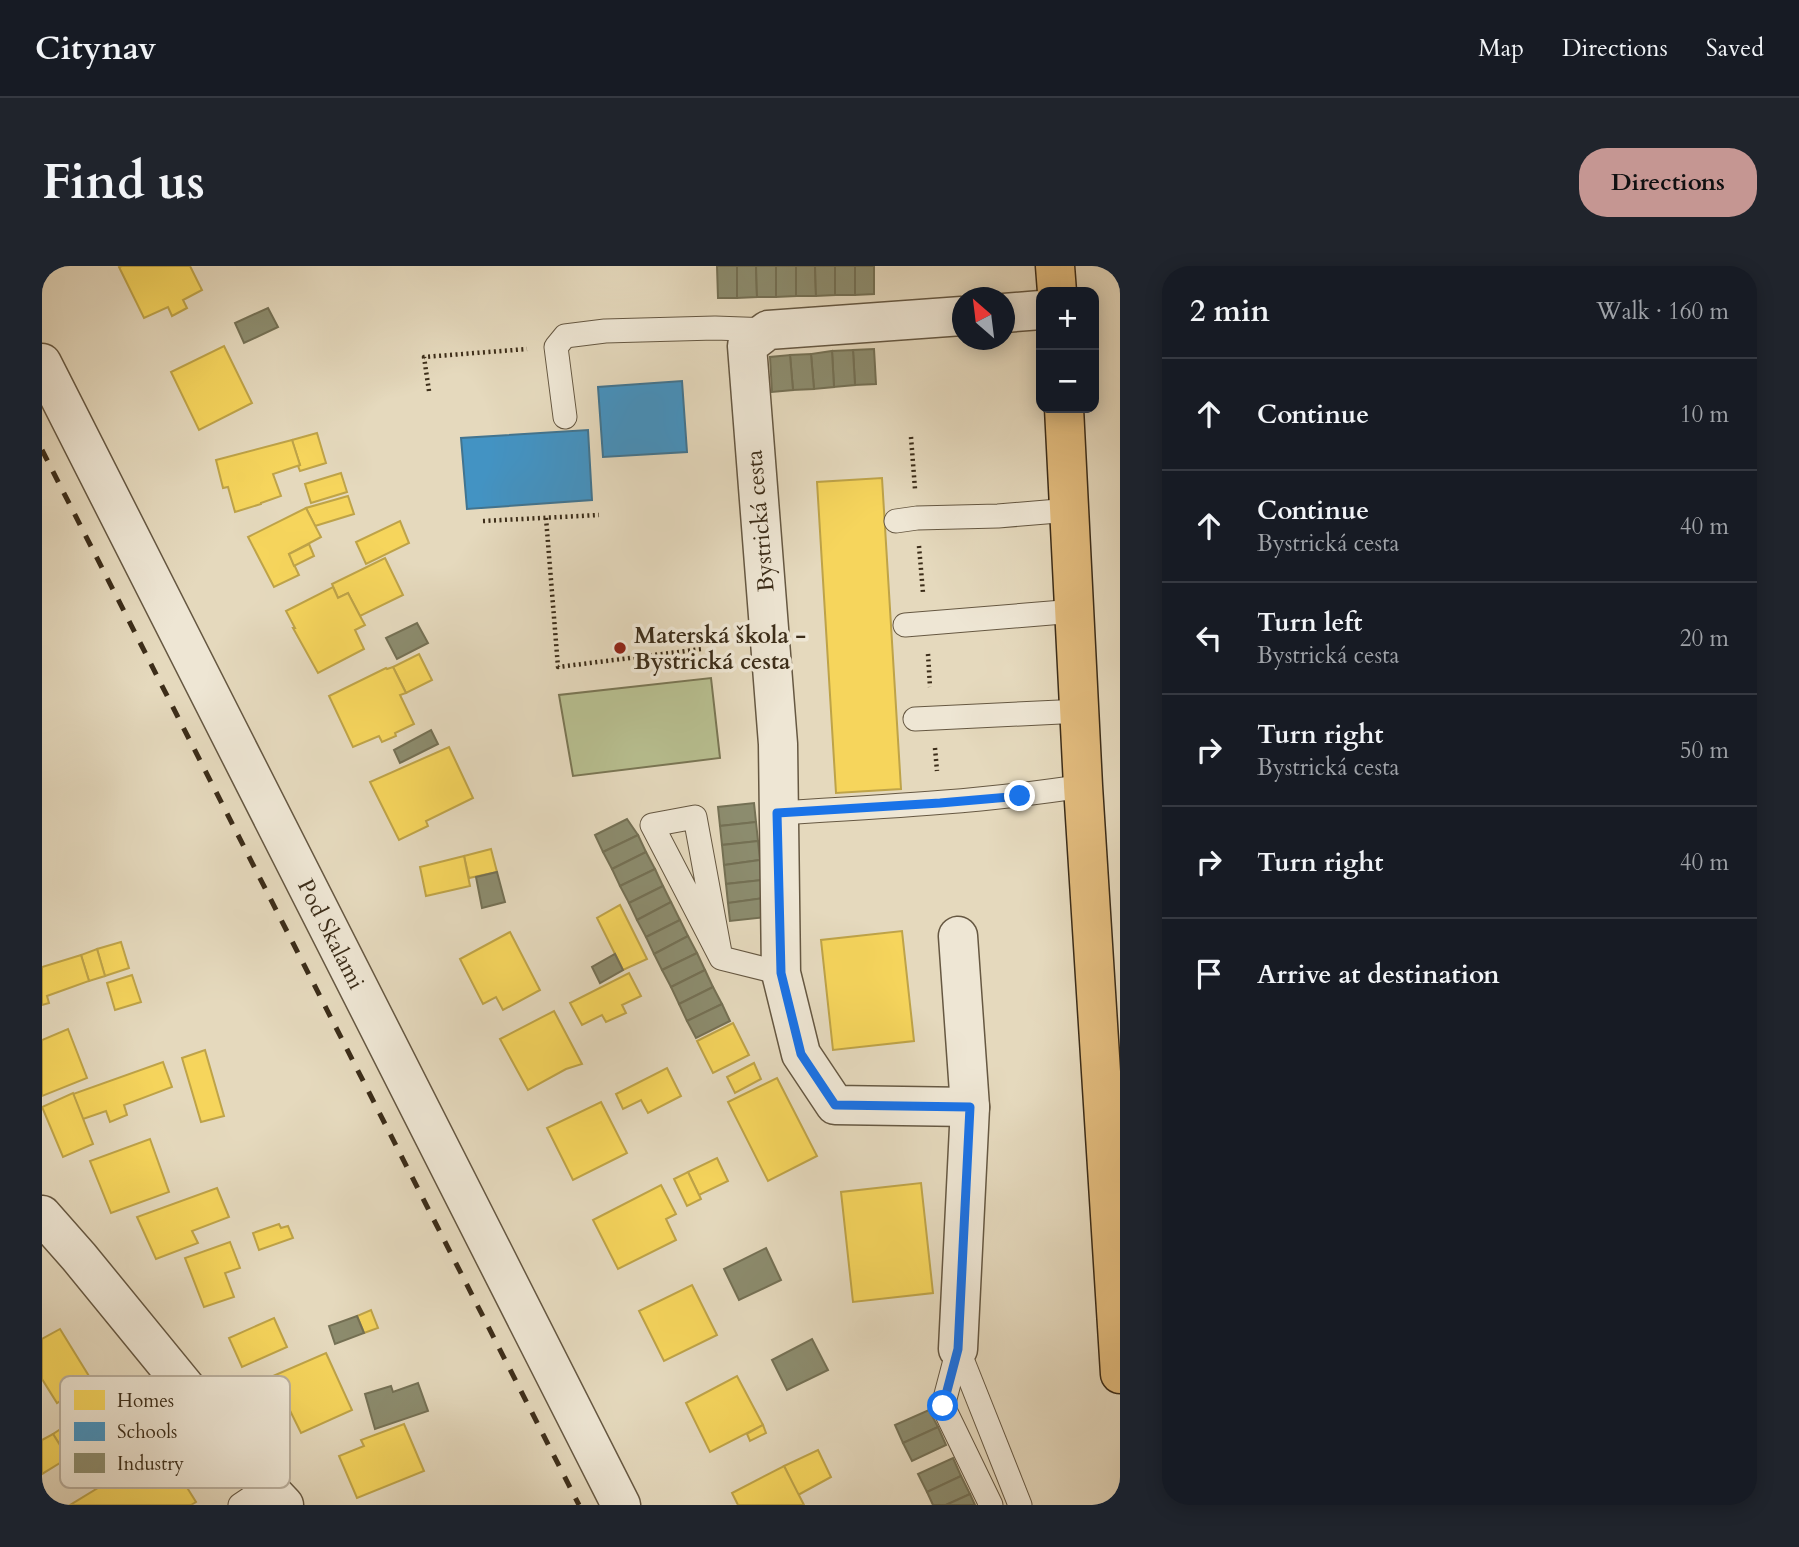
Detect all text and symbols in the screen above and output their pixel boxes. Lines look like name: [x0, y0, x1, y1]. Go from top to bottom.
text: Citynav: [35, 26, 156, 71]
text: Map: [1478, 32, 1524, 65]
text: Directions: [1562, 32, 1668, 65]
text: Saved: [1706, 32, 1764, 65]
button: Directions: [1579, 148, 1757, 217]
text: Find us: [42, 149, 205, 216]
north arrow: [952, 287, 1015, 350]
map controls: [1036, 287, 1099, 413]
button: +: [1036, 287, 1099, 350]
text: 2 min: [1190, 291, 1270, 332]
text: Walk · 160 m: [1596, 296, 1729, 327]
button: −: [1036, 350, 1099, 413]
icon: ahead: [1190, 395, 1228, 433]
text: Continue: [1257, 397, 1369, 432]
text: 10 m: [1680, 399, 1729, 430]
street label: Bystrická cesta: [738, 449, 782, 593]
text: Continue: [1257, 493, 1369, 528]
icon: ahead: [1190, 507, 1228, 545]
text: 40 m: [1680, 511, 1729, 542]
text: Bystrická cesta: [1257, 528, 1399, 559]
text: Turn left: [1257, 605, 1362, 640]
icon: left: [1190, 619, 1228, 657]
place label: Materská škola - Bystrická cesta: [634, 620, 806, 677]
text: 20 m: [1680, 623, 1729, 654]
marker: Materská škola - Bystrická cesta: [612, 640, 628, 656]
text: Bystrická cesta: [1257, 640, 1399, 671]
text: Turn right: [1257, 717, 1384, 752]
icon: right: [1190, 731, 1228, 769]
text: 50 m: [1680, 735, 1729, 766]
text: Bystrická cesta: [1257, 752, 1399, 783]
route end: [1004, 780, 1035, 811]
icon: right: [1190, 843, 1228, 881]
text: Turn right: [1257, 845, 1384, 880]
text: 40 m: [1680, 847, 1729, 878]
street label: Pod Skalami: [290, 873, 372, 994]
icon: arrive: [1190, 955, 1228, 993]
text: Arrive at destination: [1257, 957, 1500, 992]
legend: [60, 1376, 290, 1488]
text: Homes: [117, 1388, 174, 1414]
route start: [927, 1390, 958, 1421]
text: Schools: [117, 1419, 177, 1445]
text: Industry: [117, 1451, 184, 1477]

